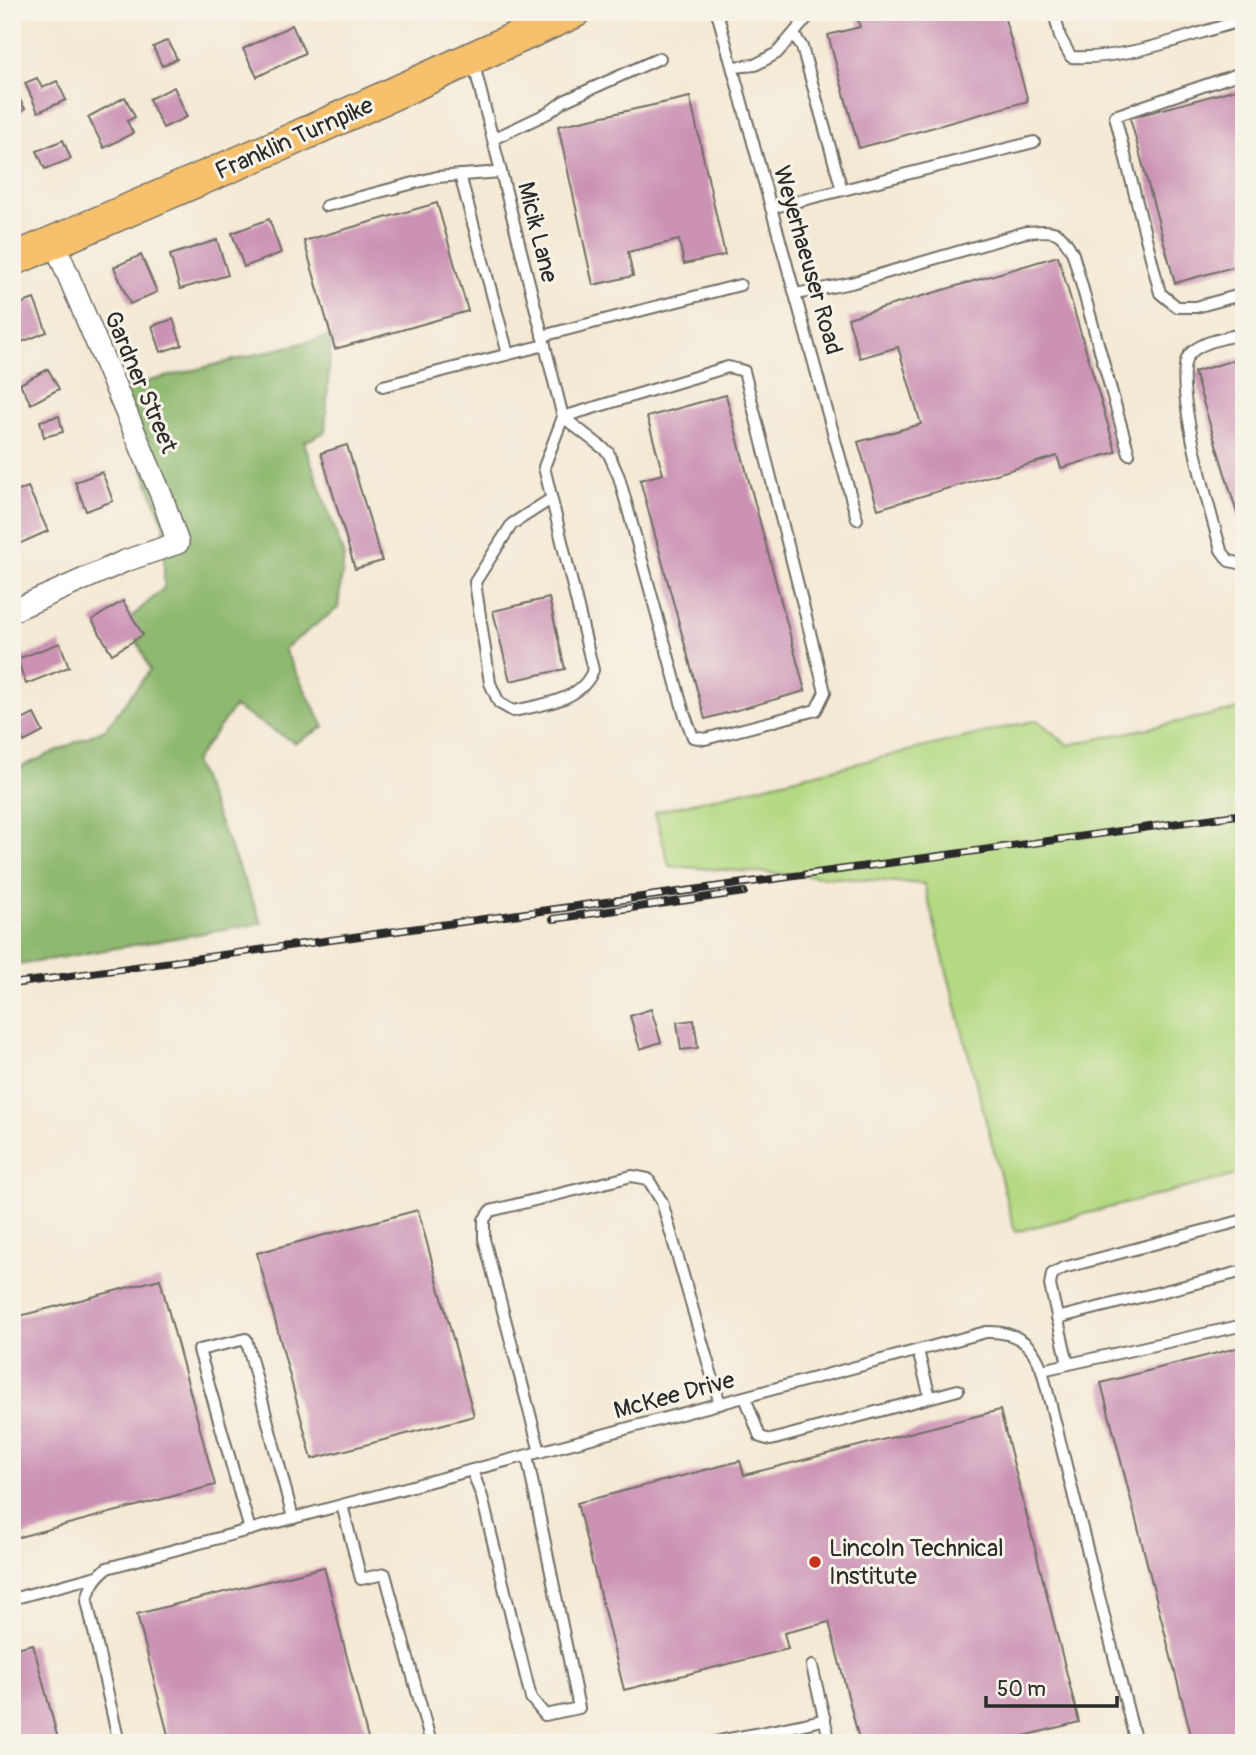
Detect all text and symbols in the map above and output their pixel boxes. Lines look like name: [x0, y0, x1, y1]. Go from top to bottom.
street label: Franklin Turnpike: [211, 91, 378, 186]
street label: Weyerhaeuser Road: [767, 162, 848, 358]
street label: Micik Lane: [511, 179, 564, 286]
street label: Gardner Street: [98, 307, 184, 458]
street label: McKee Drive: [610, 1365, 738, 1426]
place label: Lincoln Technical Institute: [829, 1534, 1004, 1591]
marker: Lincoln Technical Institute: [807, 1554, 823, 1570]
scale bar: [986, 1664, 1118, 1708]
text: 50 m: [997, 1676, 1046, 1703]

